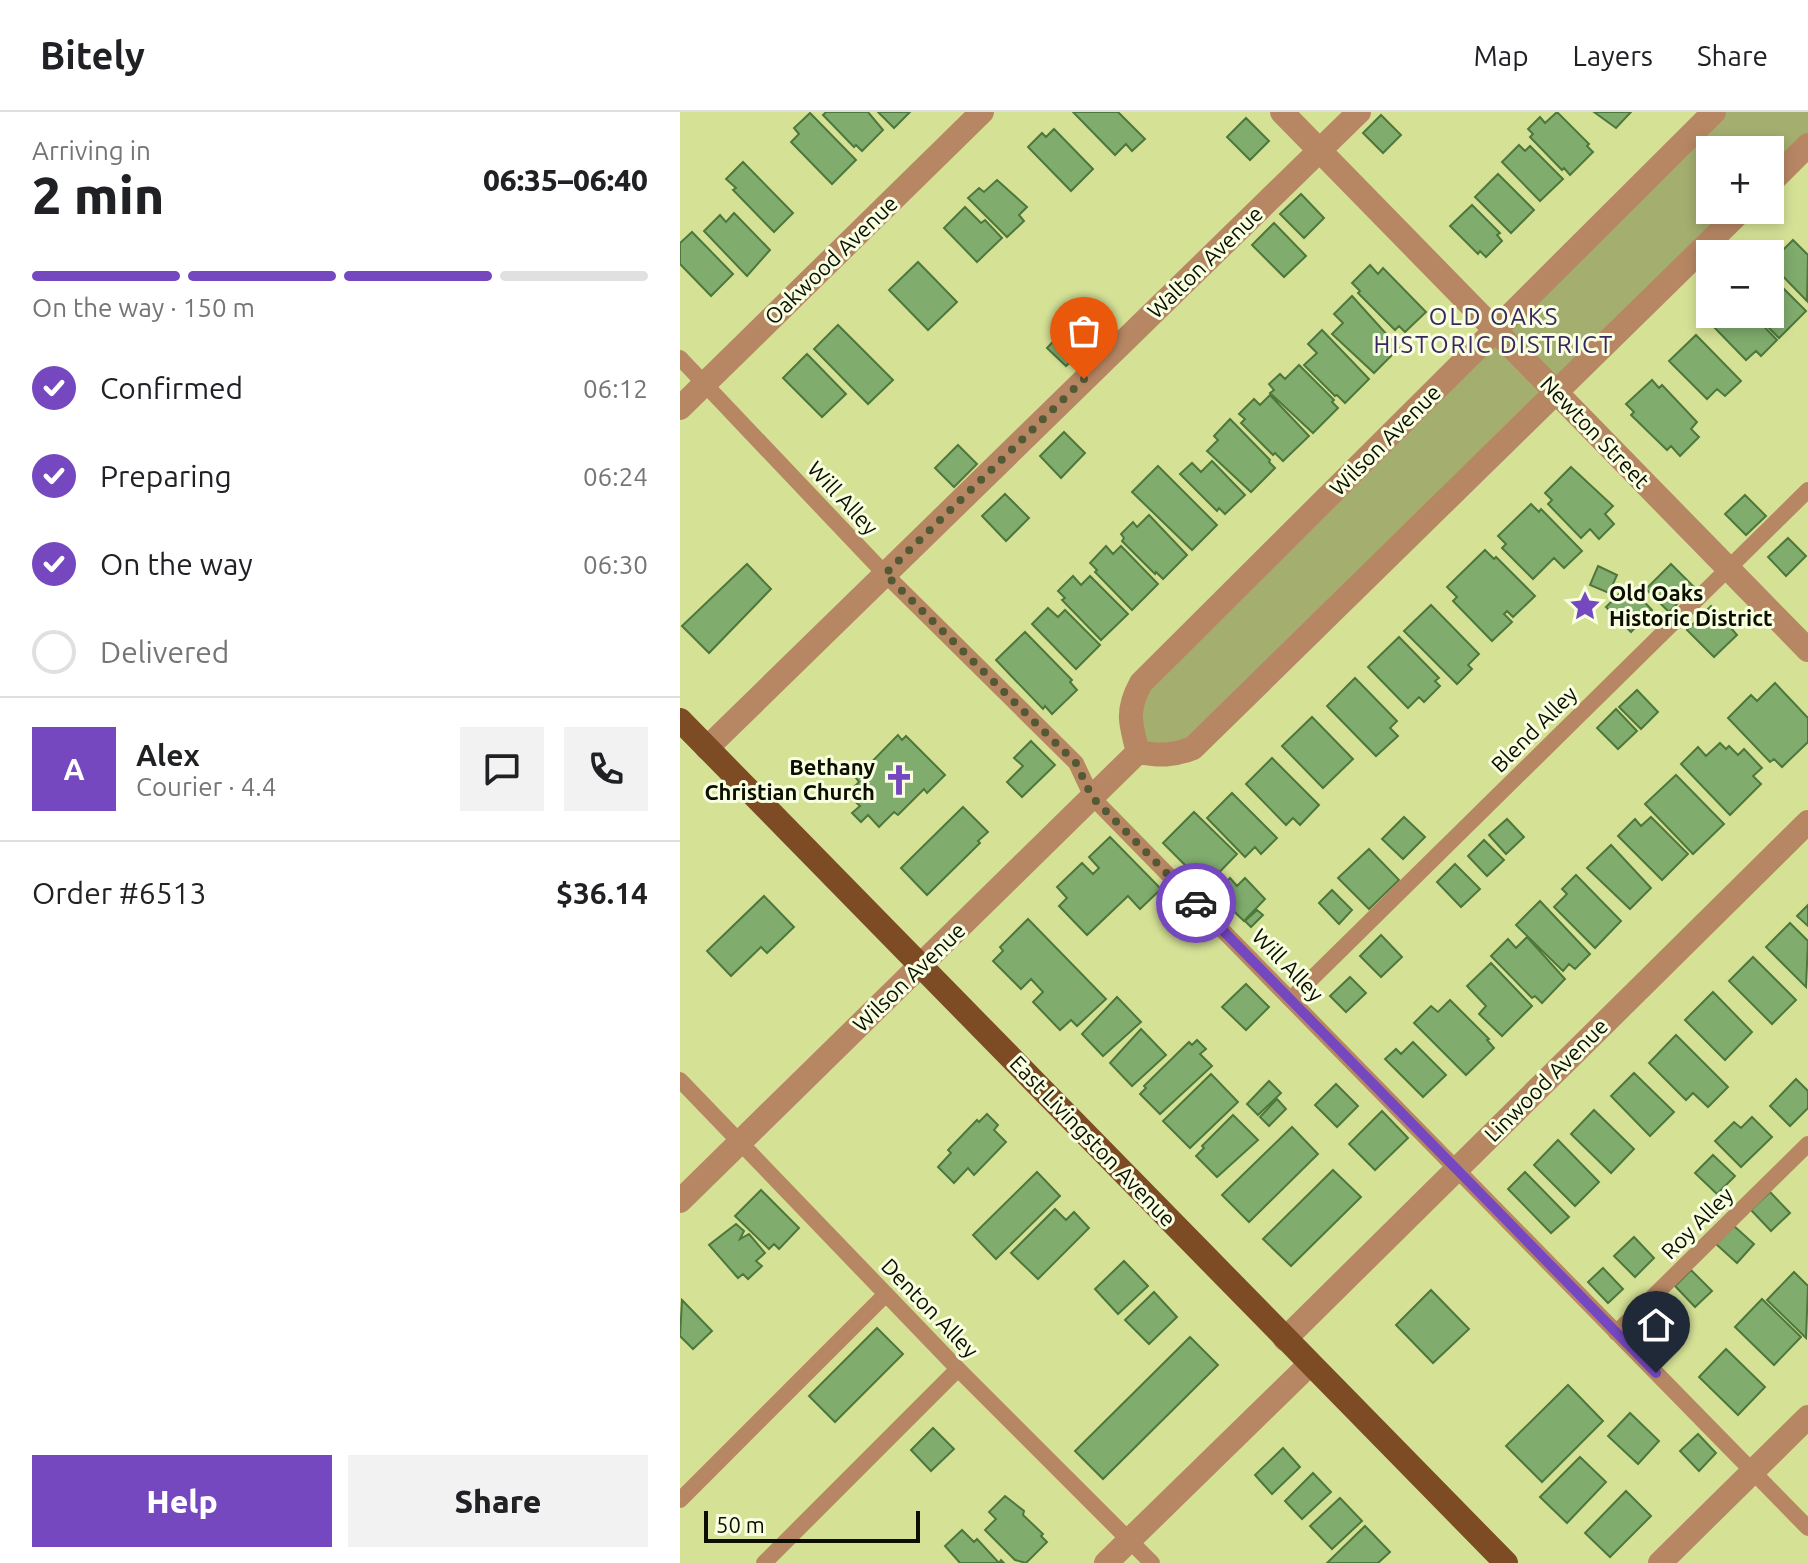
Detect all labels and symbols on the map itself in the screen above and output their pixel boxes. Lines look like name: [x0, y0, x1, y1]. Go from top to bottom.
street label: Oakwood Avenue: [759, 190, 902, 329]
street label: Walton Avenue: [1142, 200, 1267, 323]
pin: [1050, 297, 1118, 379]
district label: OLD OAKS HISTORIC DISTRICT: [1374, 303, 1614, 358]
street label: Newton Street: [1536, 371, 1655, 493]
street label: Wilson Avenue: [1324, 379, 1445, 500]
street label: Will Alley: [803, 456, 884, 540]
place label: Old Oaks Historic District: [1609, 580, 1772, 630]
place icon: Old Oaks Historic District: [1568, 589, 1602, 623]
street label: Blend Alley: [1486, 680, 1582, 777]
place label: Bethany Christian Church: [705, 754, 875, 804]
church icon: Bethany Christian Church: [882, 763, 916, 797]
courier: [1156, 863, 1236, 943]
street label: Wilson Avenue: [847, 917, 970, 1036]
street label: Will Alley: [1248, 923, 1329, 1006]
street label: Linwood Avenue: [1479, 1013, 1612, 1146]
street label: East Livingston Avenue: [1005, 1050, 1181, 1231]
street label: Roy Alley: [1656, 1181, 1738, 1264]
street label: Denton Alley: [877, 1253, 984, 1363]
pin: [1622, 1291, 1690, 1373]
scale bar: [704, 1507, 920, 1543]

